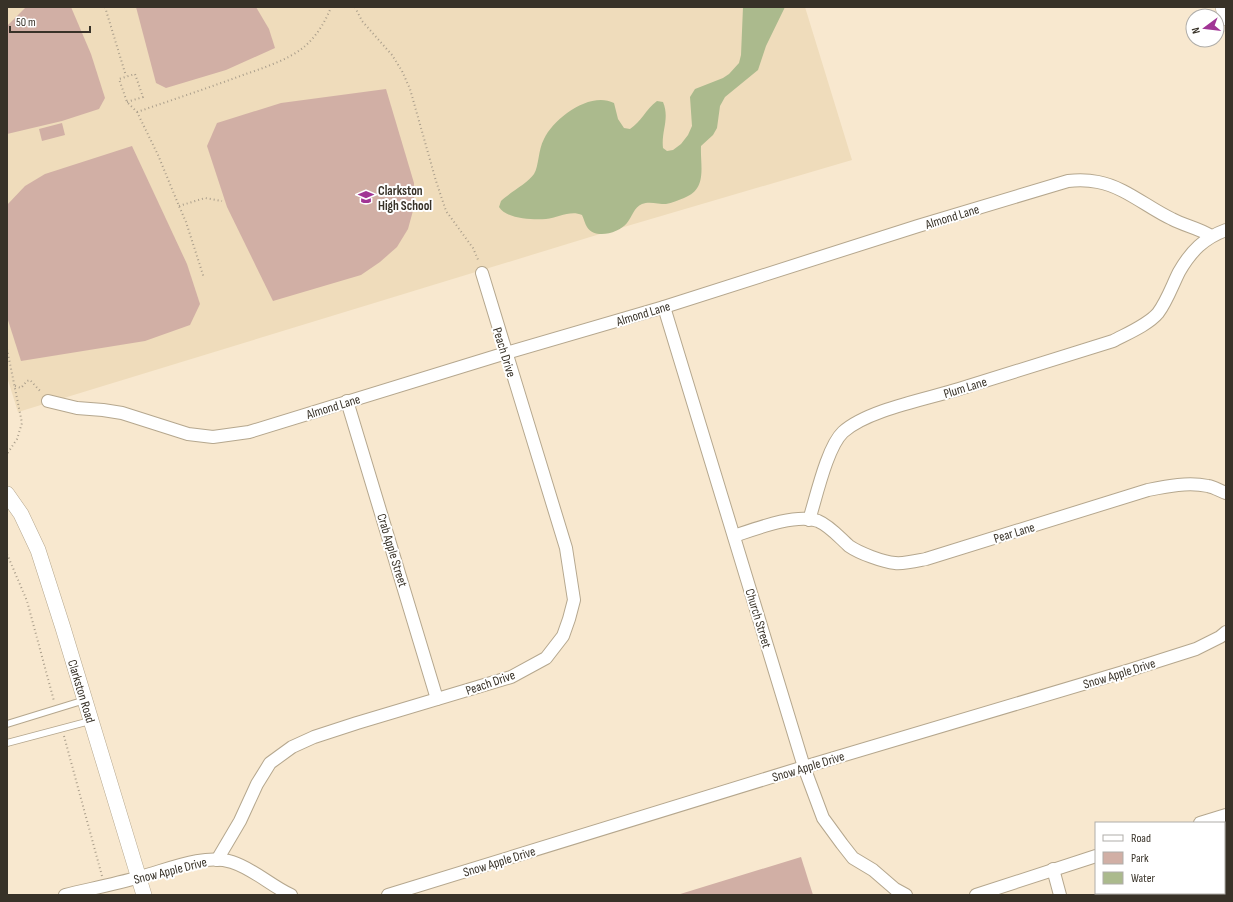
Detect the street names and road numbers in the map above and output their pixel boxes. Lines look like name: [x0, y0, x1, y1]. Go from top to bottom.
street label: Almond Lane: [922, 201, 981, 233]
street label: Almond Lane: [613, 298, 672, 330]
street label: Peach Drive: [489, 325, 519, 379]
street label: Plum Lane: [942, 374, 989, 402]
street label: Almond Lane: [303, 391, 362, 423]
street label: Crab Apple Street: [373, 512, 411, 589]
street label: Pear Lane: [992, 519, 1037, 547]
street label: Church Street: [741, 587, 775, 650]
street label: Snow Apple Drive: [1081, 655, 1157, 693]
street label: Clarkston Road: [64, 658, 98, 725]
street label: Peach Drive: [463, 667, 517, 699]
street label: Snow Apple Drive: [770, 748, 846, 786]
street label: Snow Apple Drive: [461, 843, 537, 881]
street label: Snow Apple Drive: [132, 854, 208, 888]

